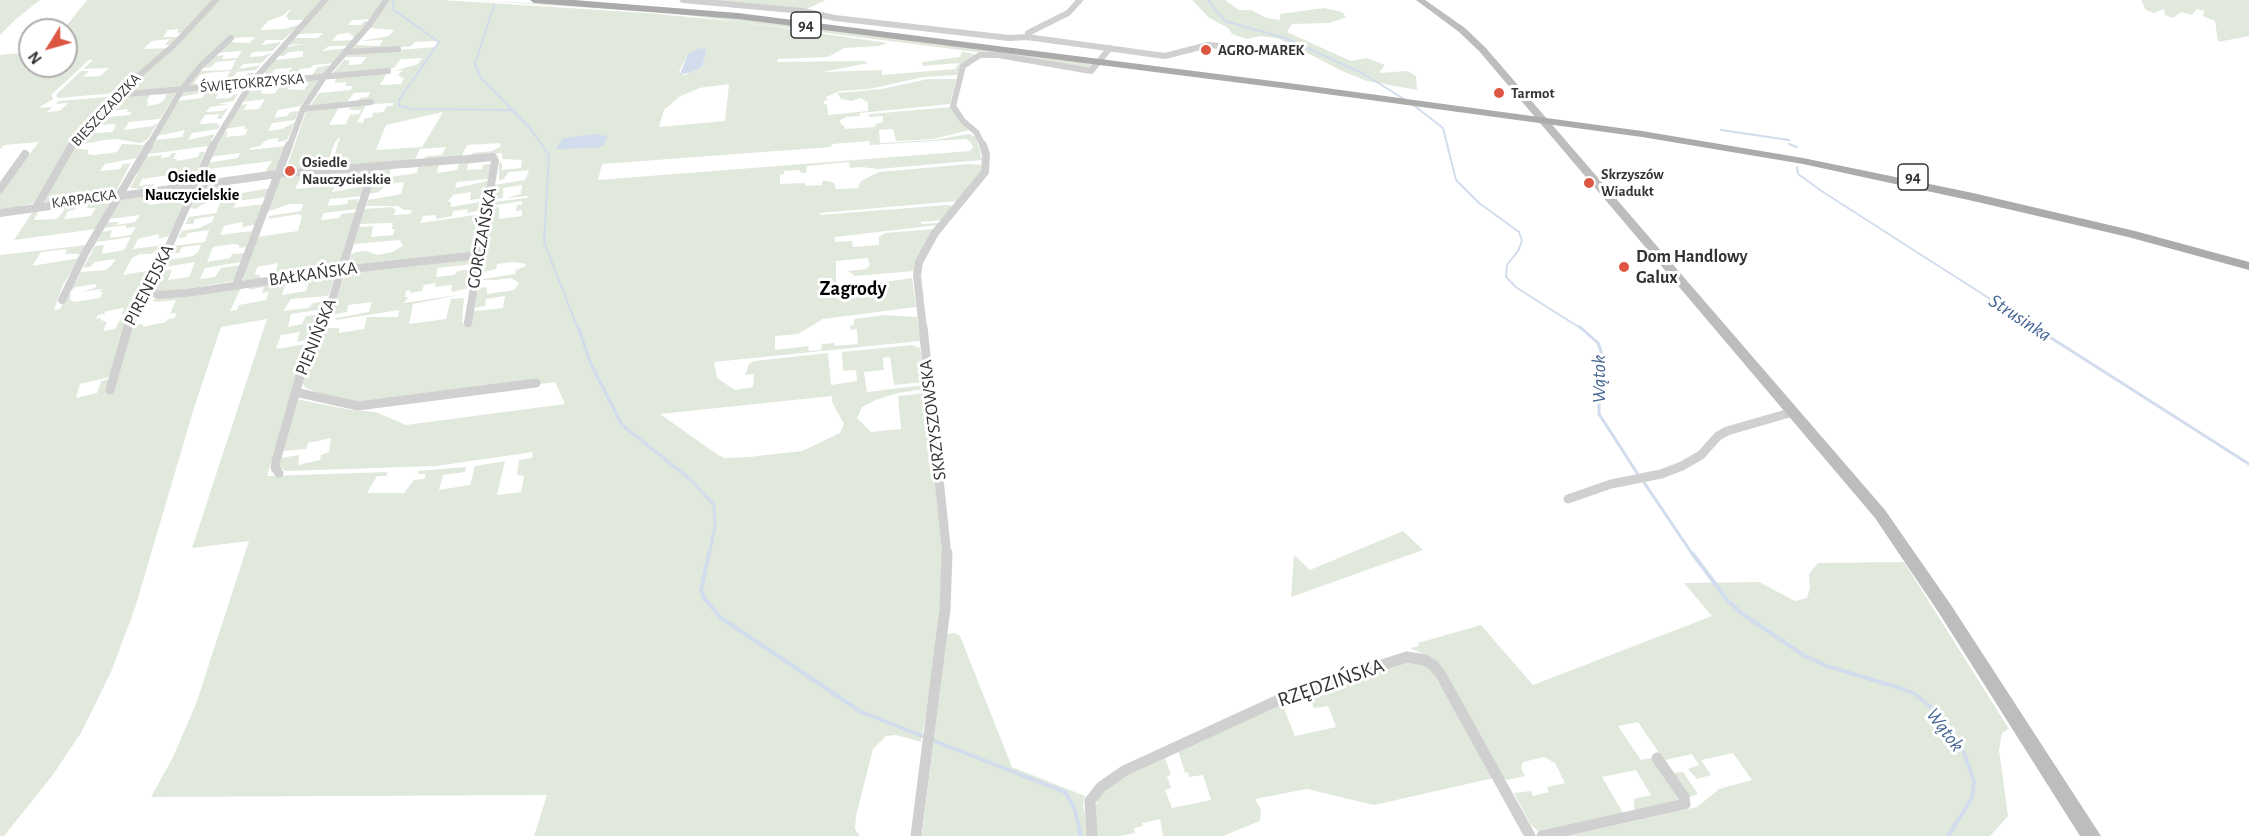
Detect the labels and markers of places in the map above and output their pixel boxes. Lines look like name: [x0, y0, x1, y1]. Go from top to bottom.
place label: AGRO-MAREK: [1218, 41, 1304, 59]
marker: AGRO-MAREK: [1199, 43, 1213, 57]
place label: Tarmot: [1511, 84, 1555, 102]
marker: Tarmot: [1492, 86, 1506, 100]
place label: Osiedle Nauczycielskie: [302, 153, 391, 188]
marker: Osiedle Nauczycielskie: [283, 164, 297, 178]
place label: Skrzyszów Wiadukt: [1601, 165, 1664, 200]
marker: Skrzyszów Wiadukt: [1582, 176, 1596, 190]
place label: Dom Handlowy Galux: [1636, 246, 1748, 288]
marker: Dom Handlowy Galux: [1617, 260, 1631, 274]

